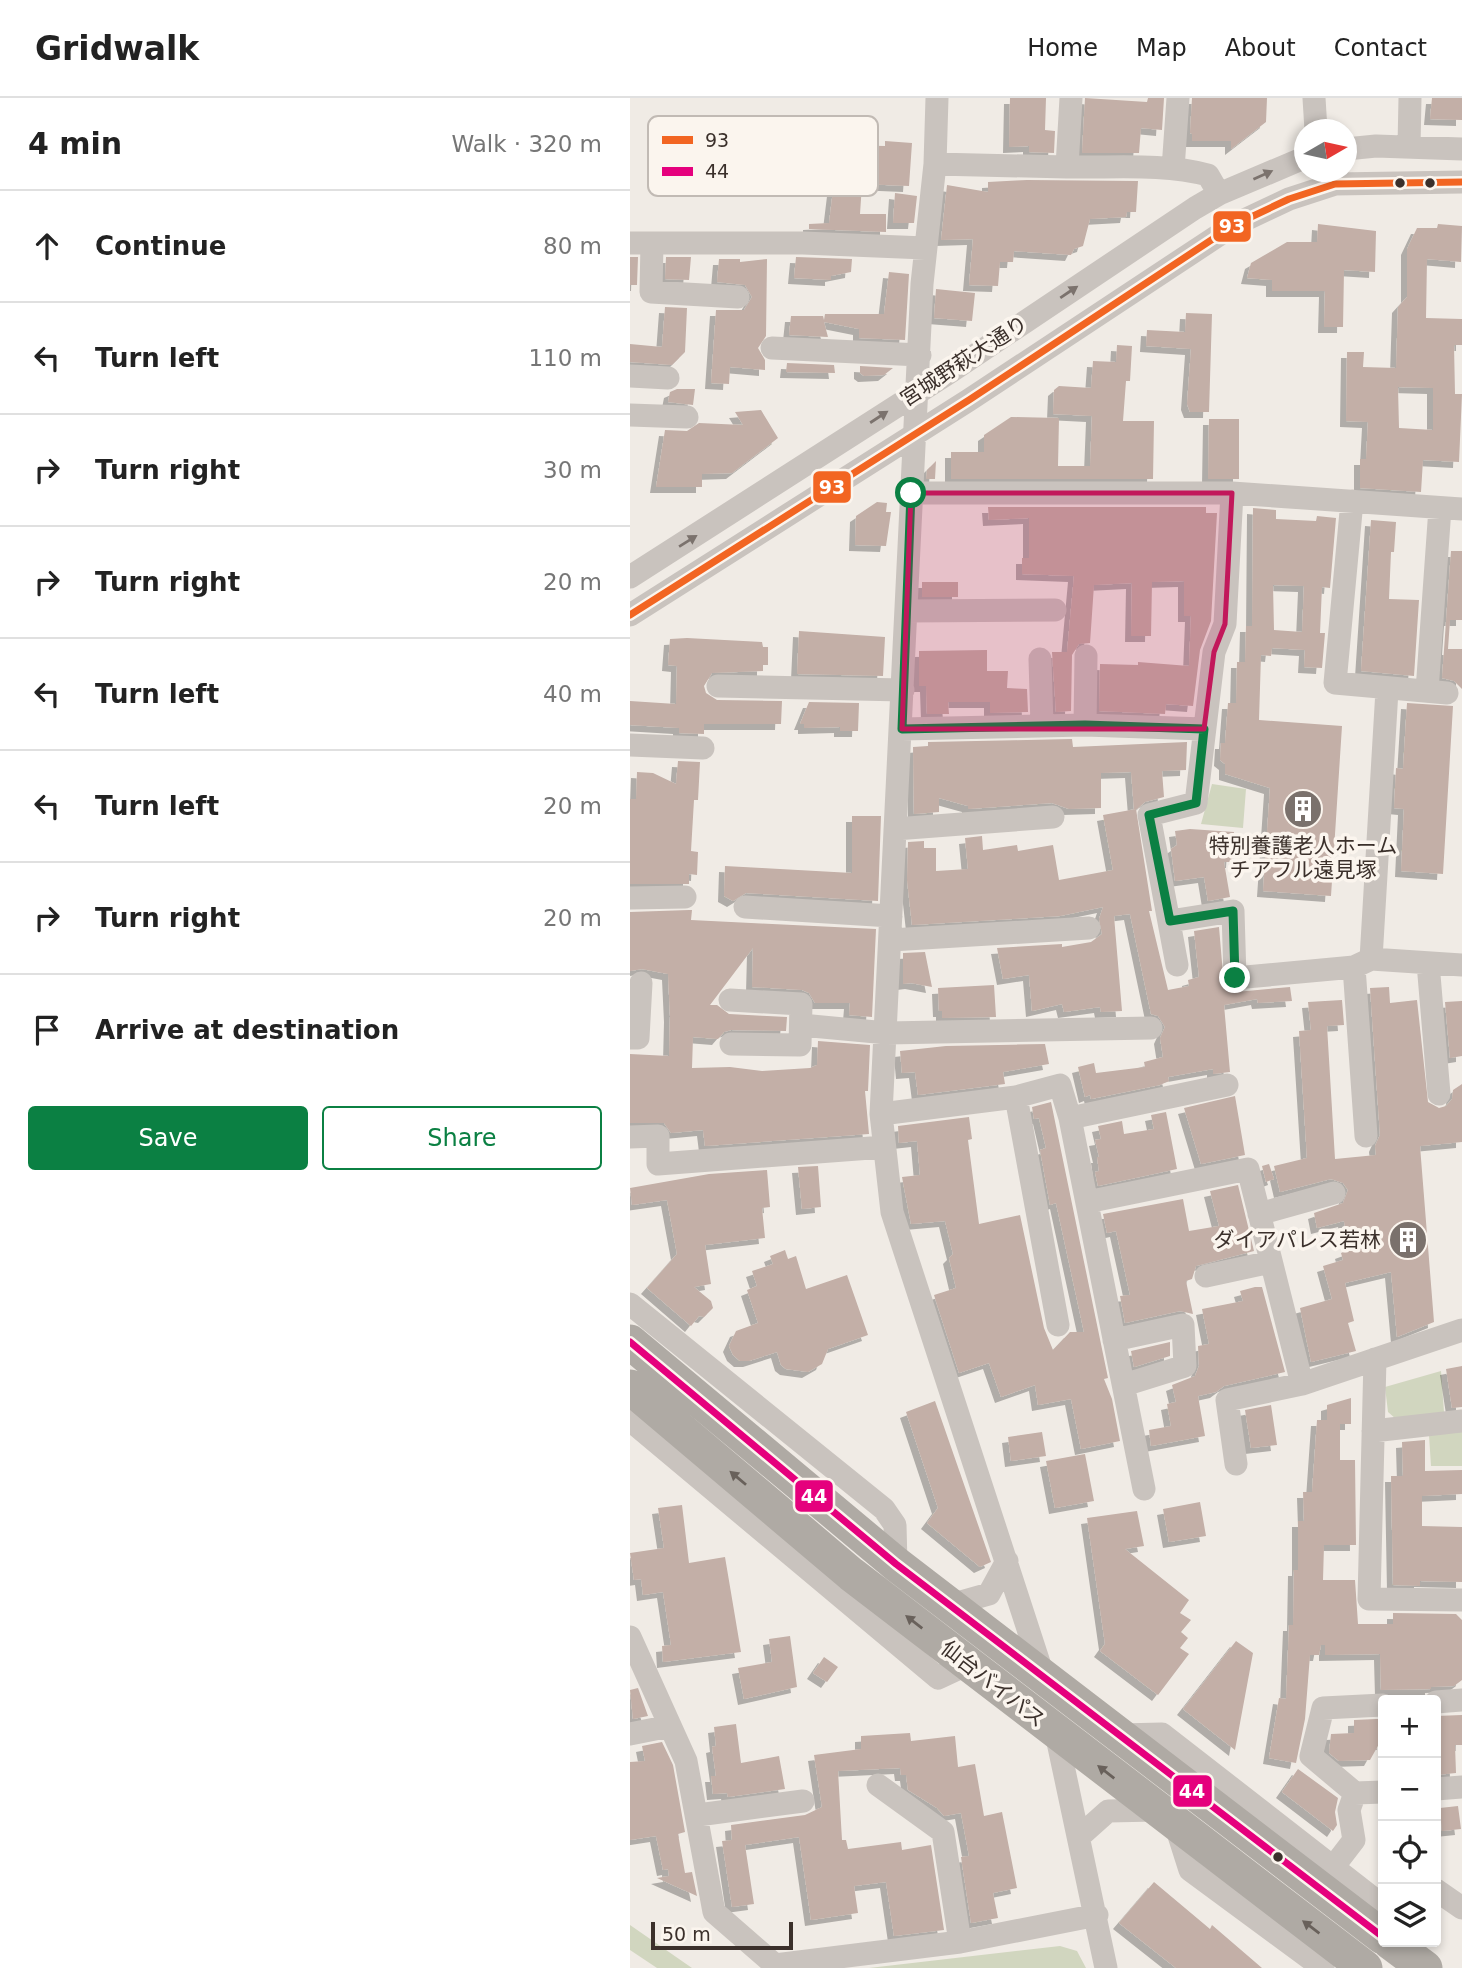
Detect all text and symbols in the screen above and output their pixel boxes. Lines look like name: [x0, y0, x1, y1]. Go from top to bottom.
text: Gridwalk: [35, 29, 199, 68]
text: Home: [1027, 34, 1098, 62]
text: Map: [1136, 34, 1187, 62]
text: About: [1225, 34, 1296, 62]
text: Contact: [1334, 34, 1427, 62]
legend: [648, 116, 878, 196]
north arrow: [1294, 119, 1357, 182]
text: 4 min: [28, 126, 122, 161]
text: 93: [705, 129, 729, 151]
text: Walk · 320 m: [451, 131, 602, 157]
text: 44: [705, 160, 729, 182]
one-way arrow: [1253, 169, 1273, 181]
unlabelled marker: [1393, 176, 1407, 190]
unlabelled marker: [1423, 176, 1437, 190]
line badge: 93: [1212, 210, 1252, 243]
text: 93: [1219, 215, 1245, 237]
icon: ahead: [28, 227, 66, 265]
text: Continue: [95, 231, 226, 261]
text: 80 m: [543, 233, 602, 259]
one-way arrow: [1059, 286, 1079, 299]
street label: 宮城野萩大通り: [896, 311, 1032, 411]
icon: left: [28, 339, 66, 377]
text: Turn left: [95, 343, 219, 373]
text: 110 m: [528, 345, 602, 371]
one-way arrow: [870, 410, 888, 424]
icon: right: [28, 451, 66, 489]
text: Turn right: [95, 455, 240, 485]
text: 30 m: [543, 457, 602, 483]
line badge: 93: [812, 470, 852, 504]
text: 93: [819, 476, 845, 498]
route start: [895, 477, 926, 508]
one-way arrow: [678, 534, 697, 547]
icon: right: [28, 563, 66, 601]
text: Turn right: [95, 567, 240, 597]
text: 20 m: [543, 569, 602, 595]
icon: left: [28, 675, 66, 713]
text: Turn left: [95, 679, 219, 709]
text: 40 m: [543, 681, 602, 707]
icon: left: [28, 787, 66, 825]
building icon: 特別養護老人ホーム チアフル遠見塚: [1282, 788, 1324, 830]
text: Turn left: [95, 791, 219, 821]
text: 20 m: [543, 793, 602, 819]
place label: 特別養護老人ホーム チアフル遠見塚: [1209, 834, 1397, 882]
icon: right: [28, 899, 66, 937]
text: Turn right: [95, 903, 240, 933]
text: 20 m: [543, 905, 602, 931]
route end: [1219, 962, 1250, 993]
icon: arrive: [28, 1011, 66, 1049]
text: Arrive at destination: [95, 1015, 399, 1045]
button: Save: [28, 1106, 308, 1170]
button: Share: [322, 1106, 602, 1170]
building icon: ダイアパレス若林: [1387, 1219, 1429, 1261]
place label: ダイアパレス若林: [1213, 1228, 1381, 1252]
one-way arrow: [729, 1471, 746, 1486]
line badge: 44: [794, 1479, 834, 1513]
text: 44: [801, 1485, 827, 1507]
one-way arrow: [905, 1615, 923, 1630]
street label: 仙台バイパス: [936, 1636, 1050, 1732]
map controls: [1378, 1695, 1441, 1947]
button: +: [1378, 1695, 1441, 1758]
button: −: [1378, 1758, 1441, 1821]
one-way arrow: [1098, 1764, 1116, 1779]
line badge: 44: [1172, 1774, 1213, 1808]
text: 44: [1179, 1780, 1205, 1802]
button: locate: [1378, 1821, 1441, 1884]
unlabelled marker: [1271, 1850, 1285, 1864]
button: layers: [1378, 1884, 1441, 1947]
scale bar: [651, 1919, 793, 1951]
one-way arrow: [1302, 1919, 1320, 1934]
text: 50 m: [662, 1923, 711, 1945]

